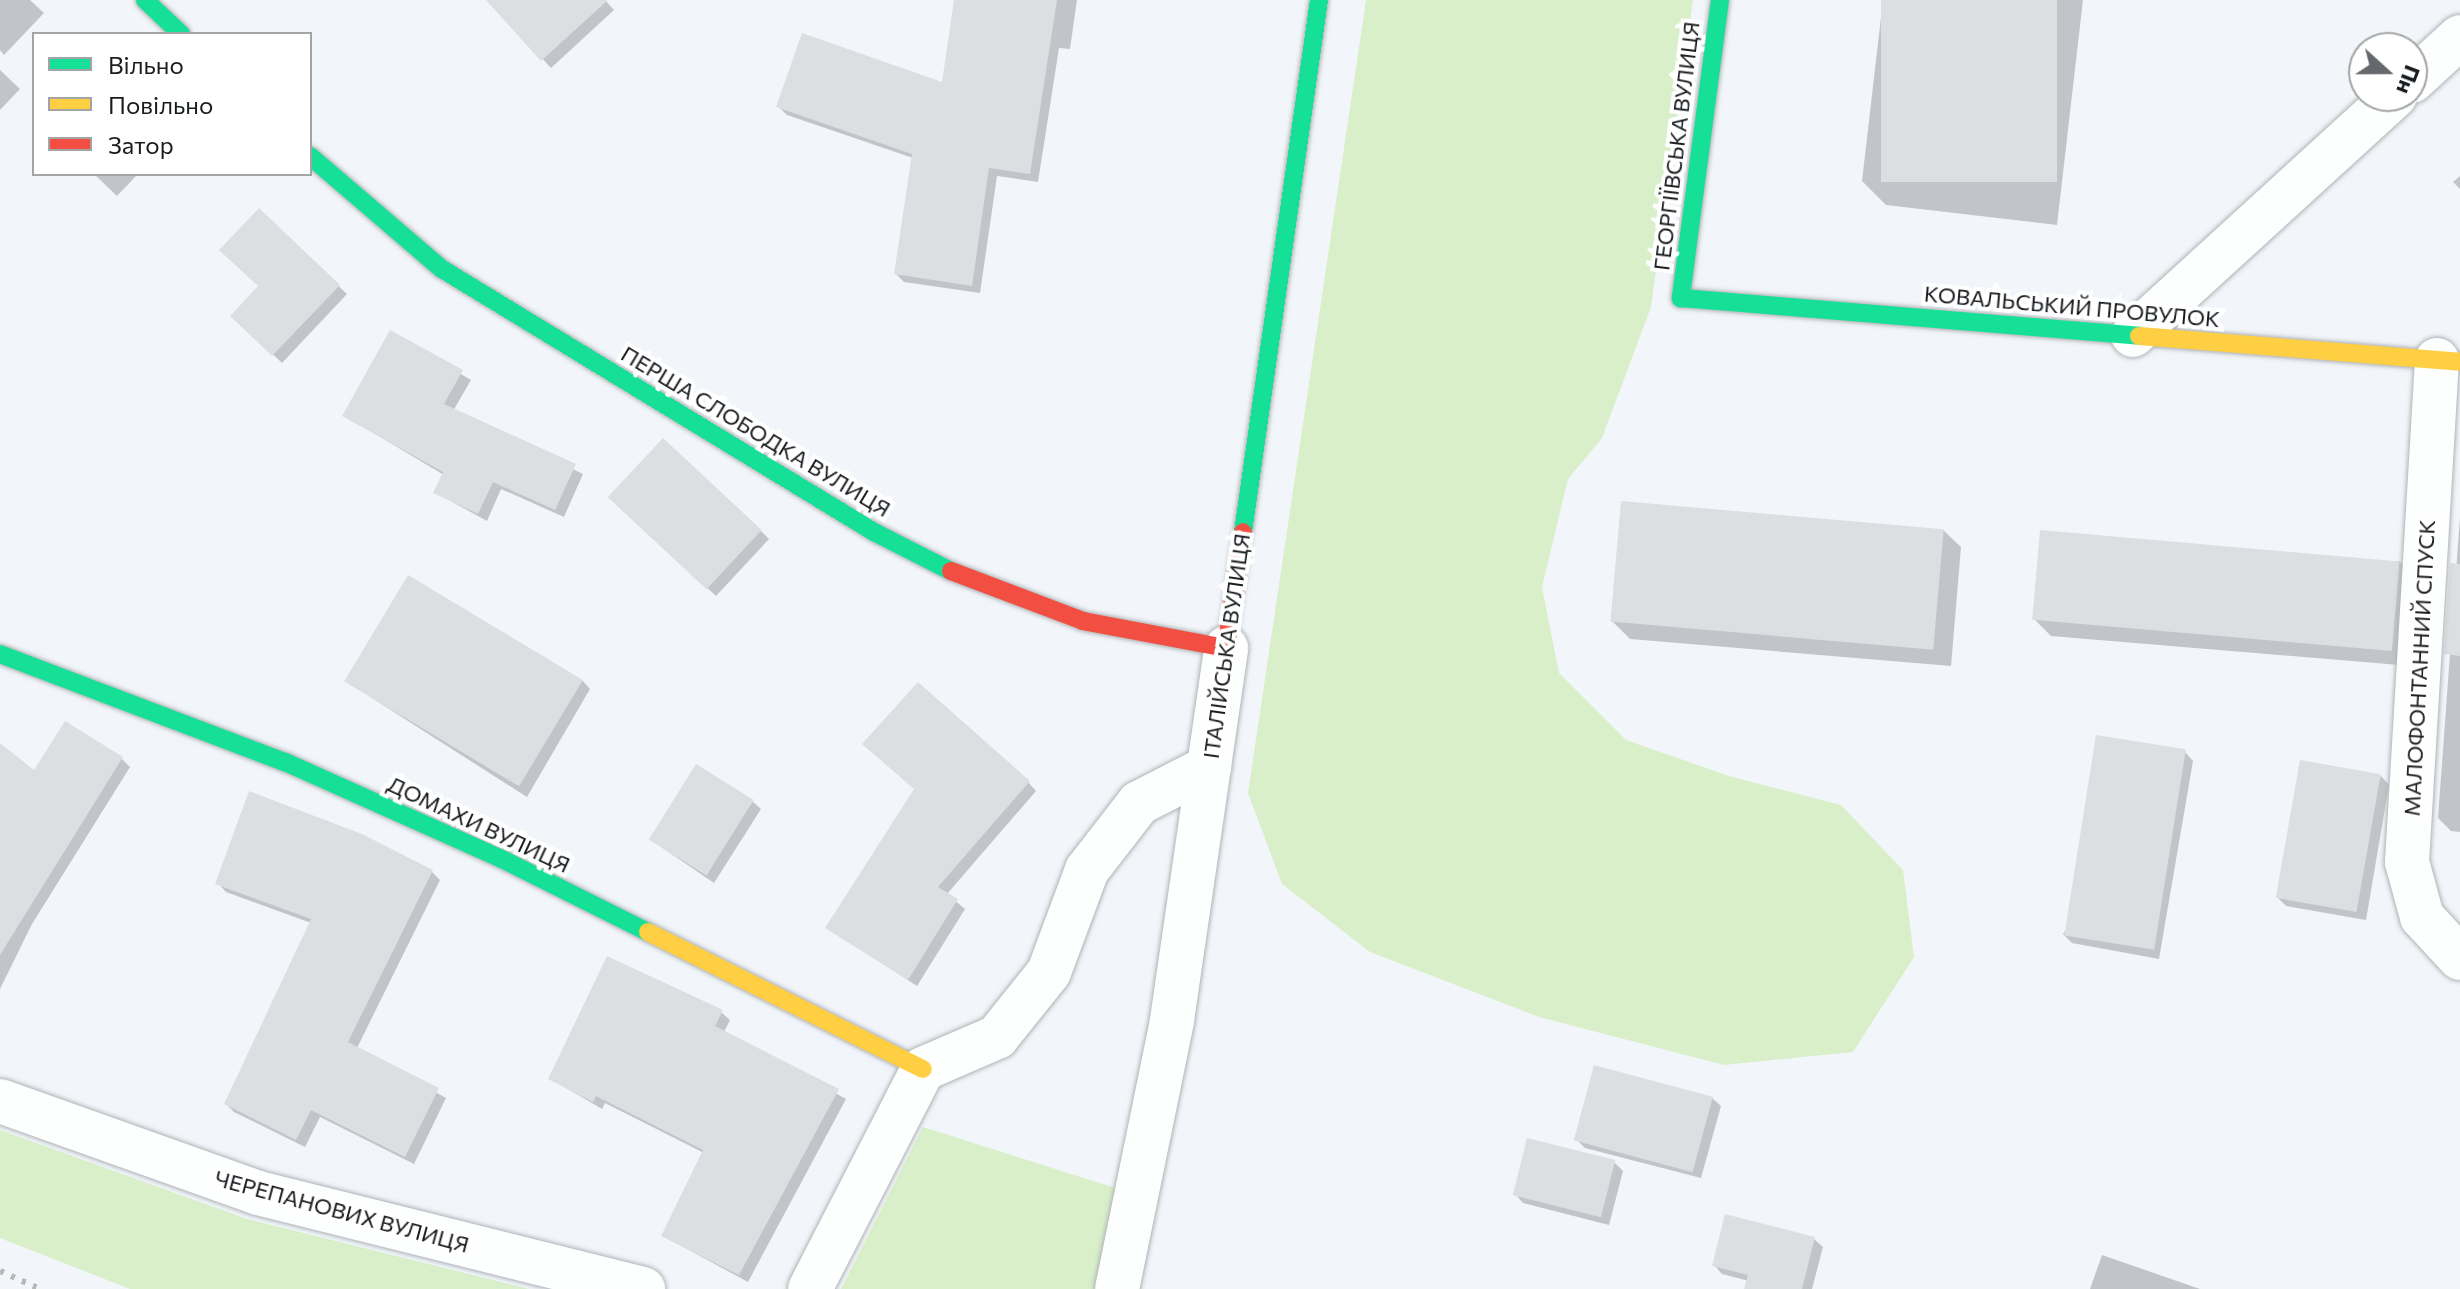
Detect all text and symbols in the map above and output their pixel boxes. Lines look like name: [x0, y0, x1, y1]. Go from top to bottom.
street label: ГЕОРГІЇВСЬКА ВУЛИЦЯ: [1648, 20, 1704, 272]
legend: [32, 32, 312, 176]
north arrow: [2348, 32, 2428, 112]
text: Вільно: [108, 50, 184, 79]
text: Пн: [2391, 62, 2427, 99]
text: Повільно: [108, 90, 213, 119]
text: Затор: [108, 130, 174, 159]
street label: КОВАЛЬСЬКИЙ ПРОВУЛОК: [1923, 280, 2221, 332]
street label: ПЕРША СЛОБОДКА ВУЛИЦЯ: [617, 340, 895, 522]
street label: МАЛОФОНТАННИЙ СПУСК: [2398, 519, 2440, 817]
street label: ІТАЛІЙСЬКА ВУЛИЦЯ: [1197, 532, 1255, 760]
street label: ДОМАХИ ВУЛИЦЯ: [384, 770, 574, 878]
street label: ЧЕРЕПАНОВИХ ВУЛИЦЯ: [212, 1164, 472, 1258]

